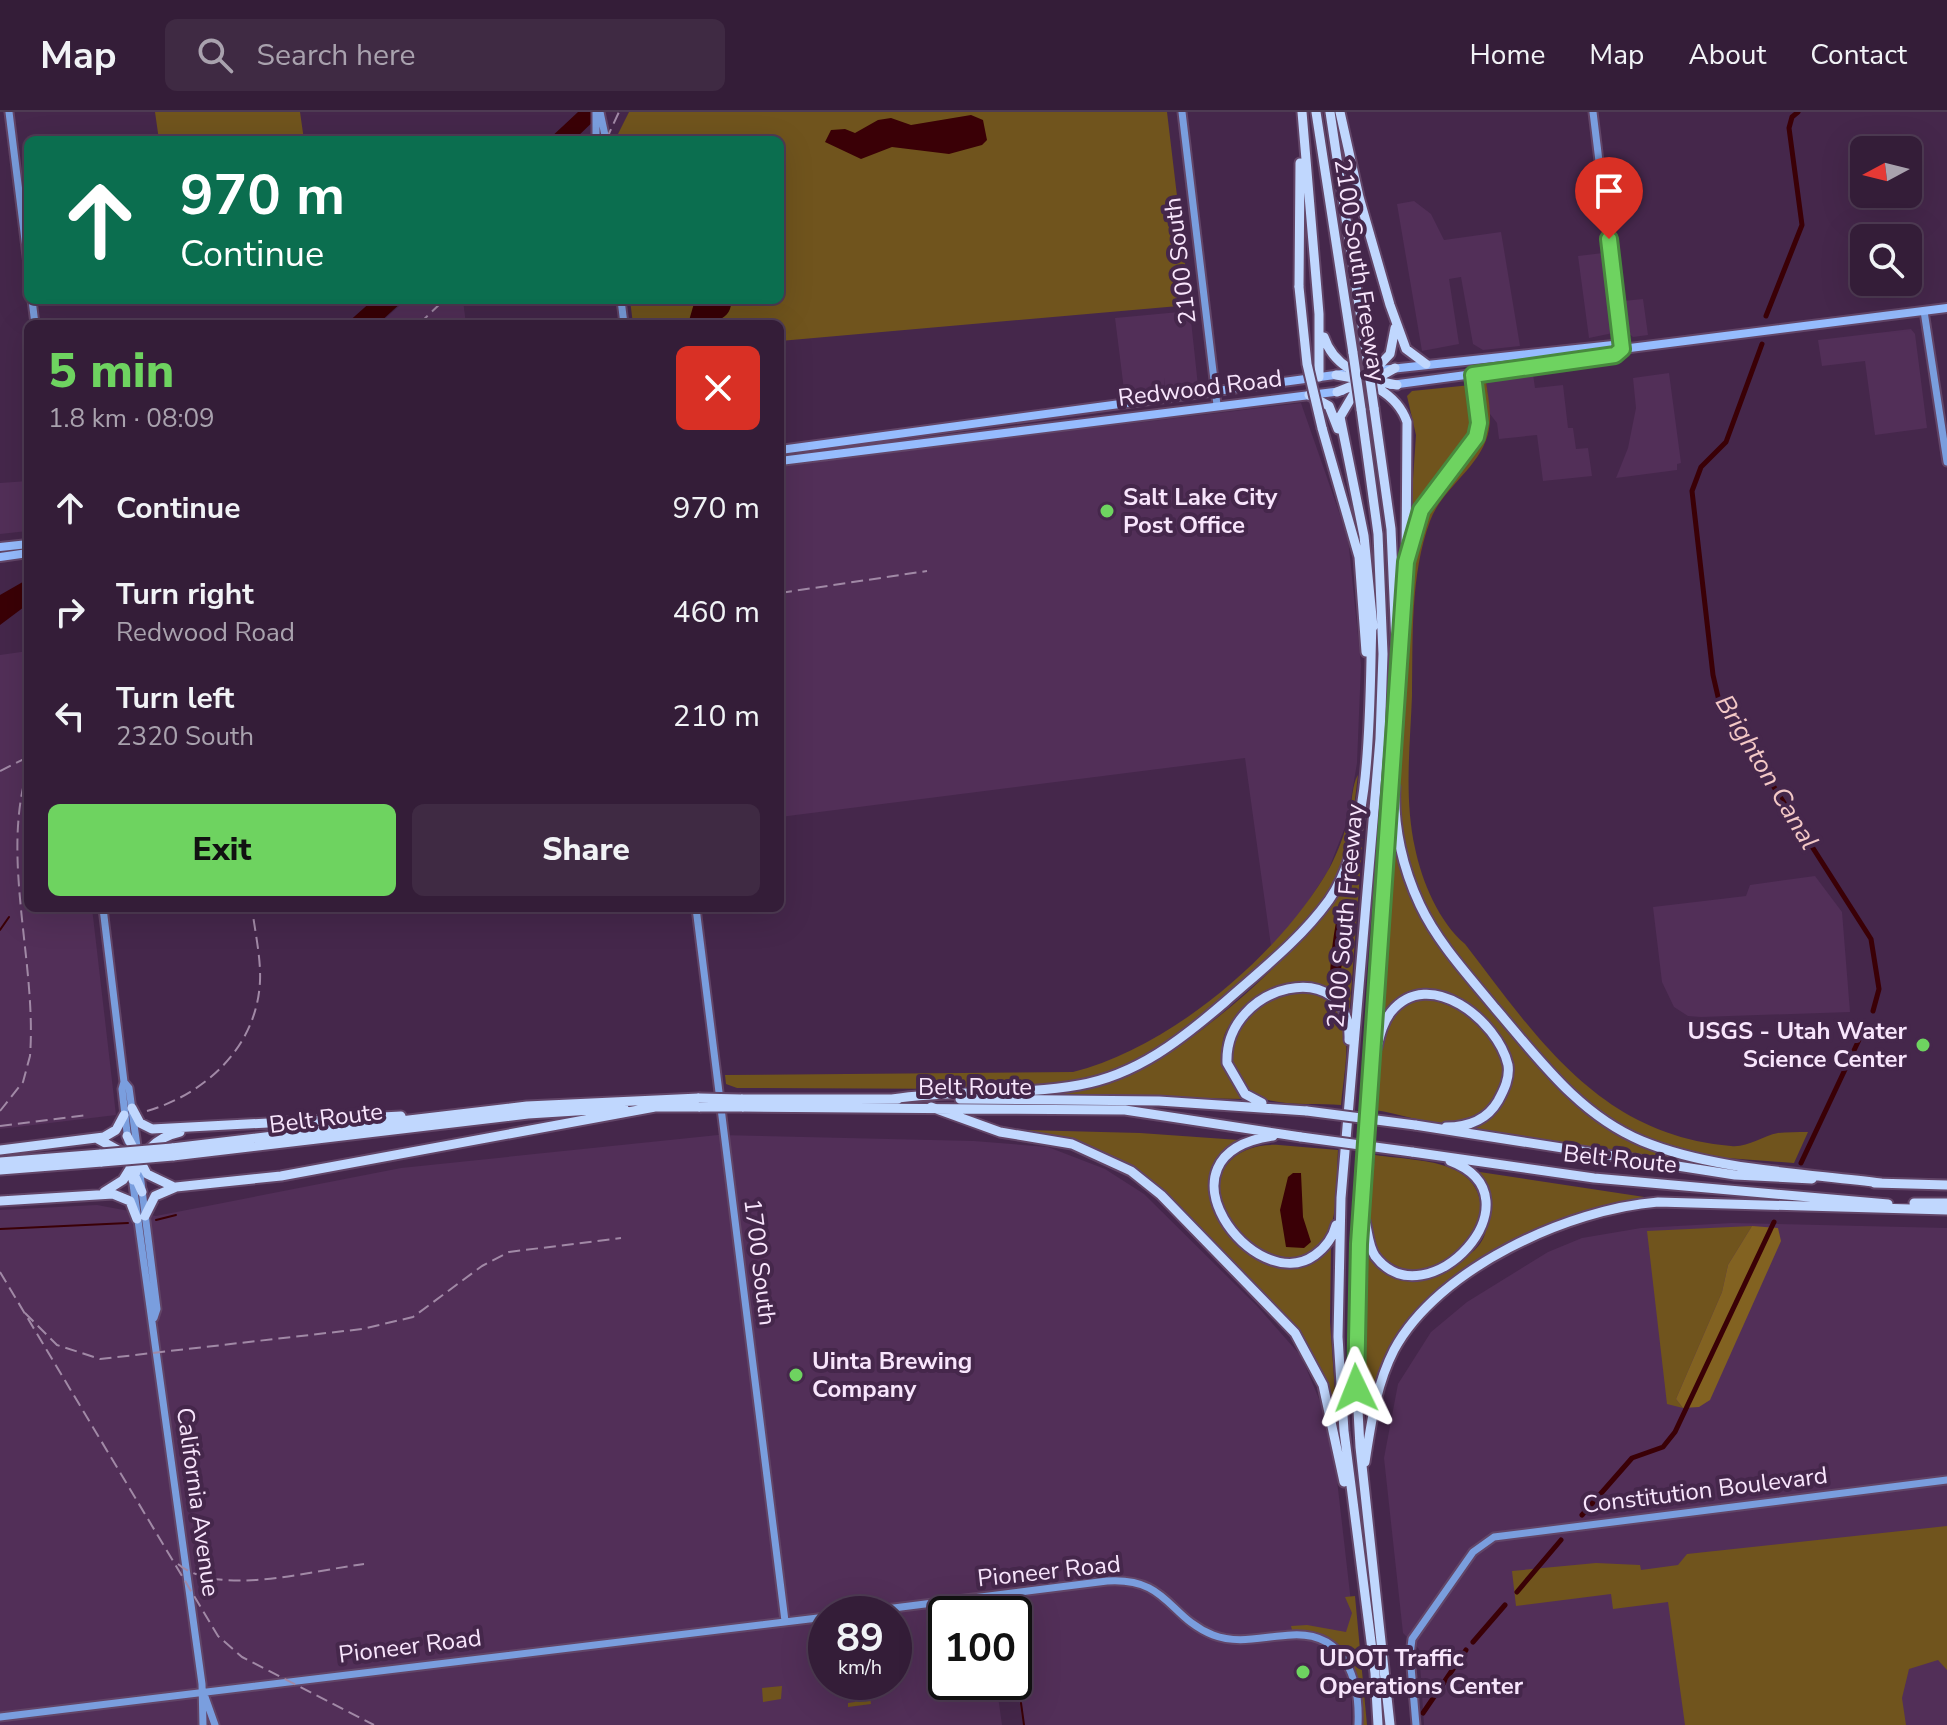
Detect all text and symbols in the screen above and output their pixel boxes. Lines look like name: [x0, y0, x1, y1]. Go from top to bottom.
search box: [165, 19, 725, 91]
text: Map: [40, 30, 117, 81]
icon: search: [193, 33, 237, 77]
text: Search here: [257, 35, 416, 76]
text: Home: [1470, 36, 1545, 74]
text: Map: [1589, 36, 1644, 74]
text: About: [1688, 36, 1766, 74]
text: Contact: [1810, 36, 1907, 74]
north arrow: [1850, 136, 1922, 208]
map controls: [1850, 136, 1922, 296]
street label: 2100 South Freeway: [1327, 156, 1394, 384]
text: 970 m: [180, 157, 345, 234]
pin: [1575, 157, 1643, 239]
icon: ahead: [48, 168, 152, 272]
icon: arrive: [1587, 169, 1631, 213]
street label: 2100 South: [1156, 196, 1204, 326]
button: search: [1850, 224, 1922, 296]
text: Continue: [180, 230, 324, 279]
text: 5 min: [48, 338, 174, 404]
button: close: [676, 346, 760, 430]
street label: Redwood Road: [1116, 362, 1284, 414]
text: 1.8 km · 08:09: [48, 401, 215, 436]
place label: Salt Lake City Post Office: [1123, 481, 1278, 541]
icon: ahead: [48, 486, 92, 530]
text: Continue: [116, 488, 241, 529]
text: 970 m: [673, 488, 760, 529]
marker: Salt Lake City Post Office: [1098, 502, 1116, 520]
text: Turn right: [116, 574, 254, 615]
icon: right: [48, 590, 92, 634]
text: 460 m: [673, 592, 760, 633]
text: Redwood Road: [116, 615, 295, 650]
text: Turn left: [116, 678, 234, 719]
water label: Brighton Canal: [1707, 688, 1827, 856]
icon: left: [48, 694, 92, 738]
text: 210 m: [673, 696, 760, 737]
text: 2320 South: [116, 719, 254, 754]
street label: 2100 South Freeway: [1319, 802, 1371, 1030]
button: Exit: [48, 804, 396, 896]
button: Share: [412, 804, 760, 896]
place label: USGS - Utah Water Science Center: [1687, 1015, 1908, 1075]
marker: USGS - Utah Water Science Center: [1914, 1036, 1932, 1054]
street label: Belt Route: [918, 1071, 1032, 1103]
street label: Belt Route: [267, 1095, 385, 1141]
street label: Belt Route: [1562, 1137, 1678, 1181]
street label: 1700 South: [736, 1197, 784, 1327]
place label: Uinta Brewing Company: [812, 1345, 972, 1405]
position arrow: [1314, 1346, 1398, 1430]
marker: Uinta Brewing Company: [787, 1366, 805, 1384]
street label: California Avenue: [169, 1405, 227, 1599]
street label: Constitution Boulevard: [1581, 1459, 1829, 1521]
street label: Pioneer Road: [976, 1548, 1122, 1594]
speed limit sign: 100: [928, 1596, 1032, 1700]
text: 89: [836, 1611, 884, 1665]
street label: Pioneer Road: [337, 1621, 483, 1671]
place label: UDOT Traffic Operations Center: [1319, 1642, 1524, 1702]
text: km/h: [838, 1654, 882, 1681]
marker: UDOT Traffic Operations Center: [1294, 1663, 1312, 1681]

